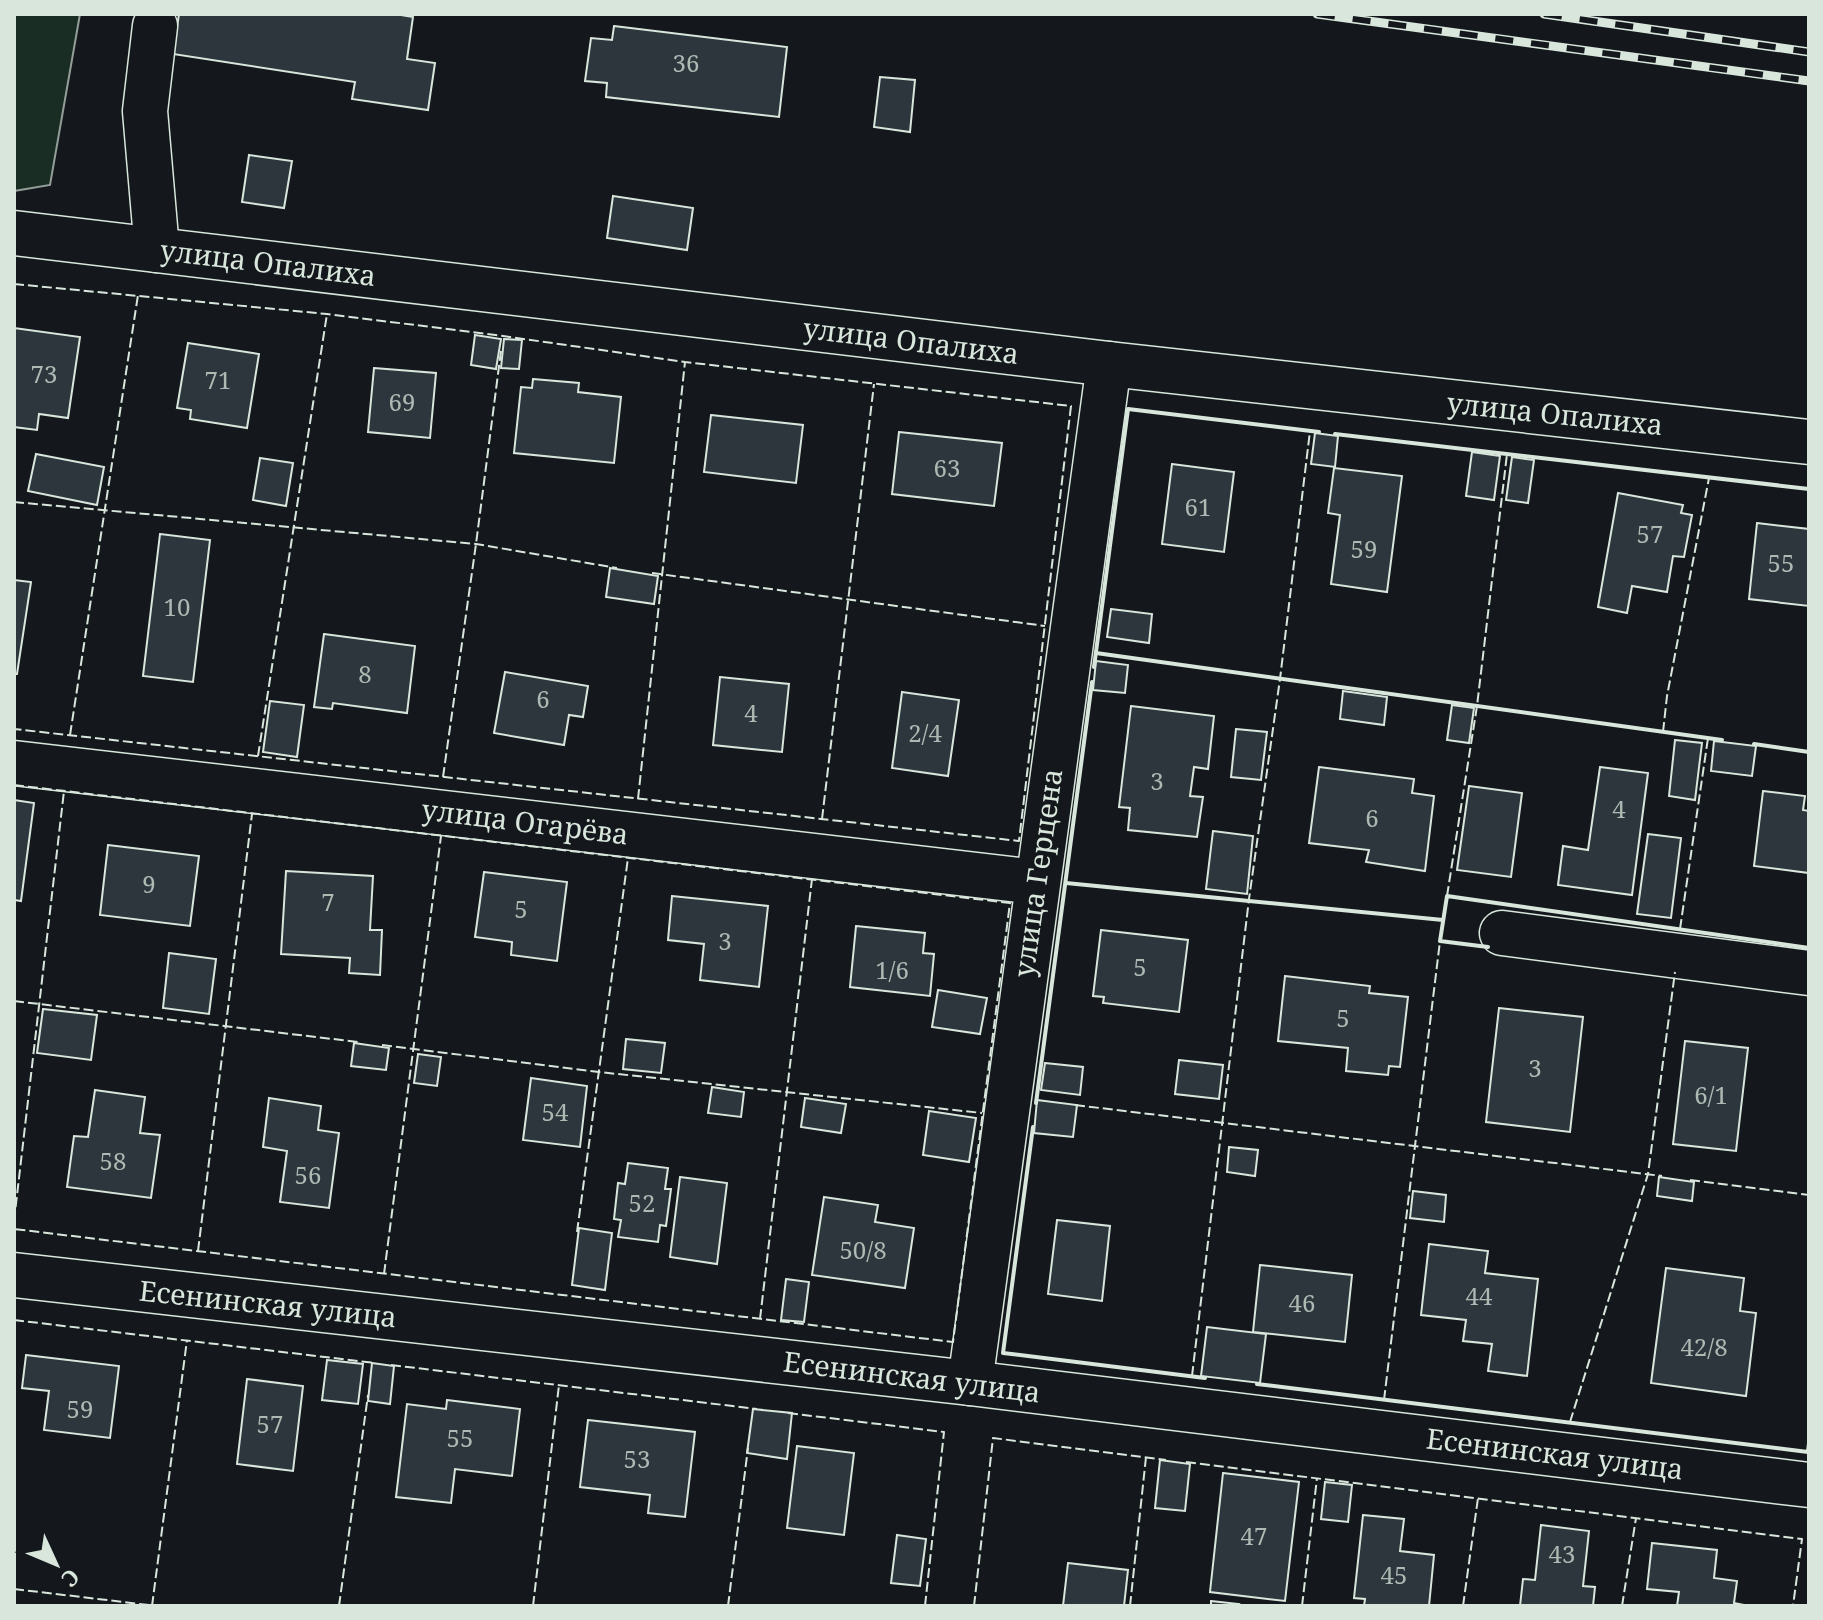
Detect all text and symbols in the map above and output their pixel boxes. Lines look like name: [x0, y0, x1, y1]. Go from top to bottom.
house number: 36: [673, 46, 699, 79]
street label: улица Опалиха: [158, 230, 378, 294]
street label: улица Опалиха: [801, 308, 1021, 372]
house number: 73: [31, 357, 57, 390]
house number: 71: [205, 363, 231, 396]
street label: улица Опалиха: [1445, 383, 1665, 443]
house number: 69: [389, 385, 415, 418]
house number: 63: [934, 451, 960, 484]
house number: 61: [1185, 490, 1211, 523]
house number: 57: [1637, 517, 1663, 550]
house number: 59: [1351, 532, 1377, 565]
house number: 55: [1768, 546, 1794, 579]
house number: 10: [164, 590, 190, 623]
house number: 8: [358, 657, 372, 690]
house number: 6: [536, 682, 550, 715]
house number: 4: [744, 696, 758, 729]
house number: 2/4: [908, 716, 942, 749]
house number: 3: [1150, 764, 1164, 797]
street label: улица Герцена: [1004, 766, 1070, 980]
street label: улица Огарёва: [420, 789, 631, 853]
house number: 4: [1612, 792, 1626, 825]
house number: 6: [1365, 801, 1379, 834]
house number: 9: [142, 867, 156, 900]
house number: 7: [321, 885, 335, 918]
house number: 5: [514, 892, 528, 925]
house number: 3: [718, 924, 732, 957]
house number: 5: [1133, 950, 1147, 983]
house number: 1/6: [875, 953, 909, 986]
house number: 5: [1336, 1001, 1350, 1034]
house number: 3: [1528, 1051, 1542, 1084]
house number: 6/1: [1694, 1078, 1728, 1111]
house number: 54: [542, 1095, 569, 1128]
house number: 58: [100, 1144, 126, 1177]
house number: 56: [295, 1158, 321, 1191]
house number: 52: [629, 1186, 655, 1219]
house number: 50/8: [839, 1233, 887, 1266]
street label: Есенинская улица: [137, 1271, 399, 1335]
house number: 44: [1466, 1279, 1493, 1312]
house number: 46: [1289, 1286, 1315, 1319]
house number: 42/8: [1680, 1330, 1728, 1363]
street label: Есенинская улица: [781, 1341, 1043, 1411]
house number: 59: [67, 1392, 93, 1425]
house number: 57: [257, 1407, 283, 1440]
street label: Есенинская улица: [1424, 1418, 1686, 1488]
house number: 55: [447, 1421, 473, 1454]
house number: 53: [624, 1442, 650, 1475]
house number: 47: [1241, 1519, 1267, 1552]
north arrow: [16, 1524, 96, 1604]
house number: 43: [1549, 1537, 1575, 1570]
house number: 45: [1381, 1558, 1407, 1591]
text: С: [55, 1563, 87, 1594]

